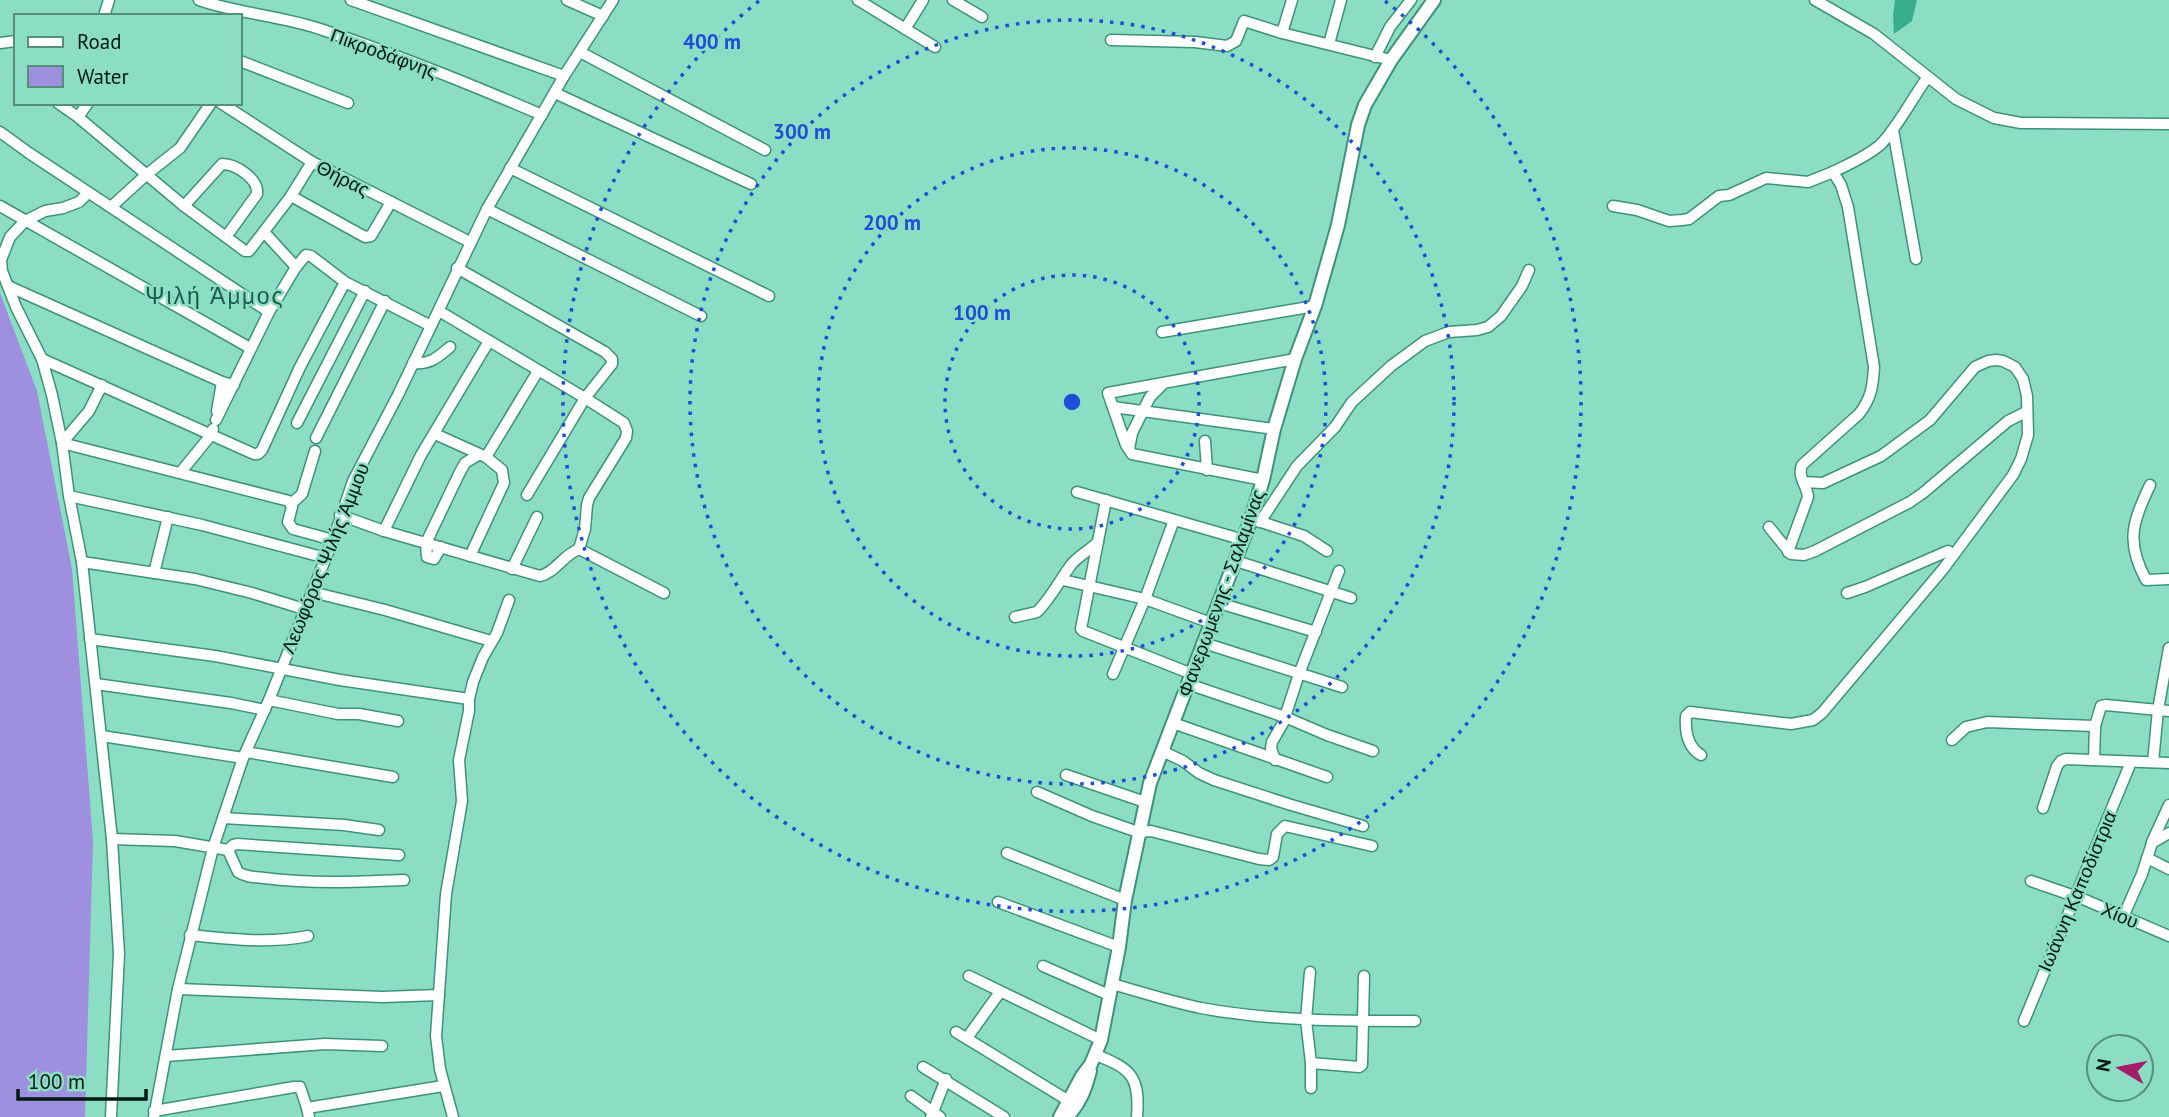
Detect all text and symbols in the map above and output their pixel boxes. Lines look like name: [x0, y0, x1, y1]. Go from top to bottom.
legend: [14, 14, 242, 105]
street label: Πικροδάφνης: [327, 23, 441, 83]
text: Road: [77, 28, 121, 55]
text: 400 m: [683, 28, 741, 55]
text: Water: [77, 63, 129, 90]
text: 300 m: [773, 118, 831, 145]
street label: Θήρας: [312, 155, 374, 201]
text: 200 m: [863, 209, 921, 236]
district label: Ψιλή Άμμος: [145, 281, 285, 310]
text: 100 m: [953, 299, 1011, 326]
centre of rings: [1060, 390, 1084, 414]
street label: Λεωφόρος Ψιλής Άμμου: [276, 459, 374, 657]
street label: Φανερωμενης - Σαλαμίνας: [1172, 486, 1270, 700]
street label: Ιωάννη Καποδίστρια: [2032, 807, 2122, 975]
street label: Χίου: [2098, 897, 2142, 933]
north arrow: [2085, 1033, 2155, 1103]
text: N: [2090, 1057, 2116, 1073]
scale bar: [18, 1058, 145, 1102]
text: 100 m: [28, 1068, 85, 1095]

